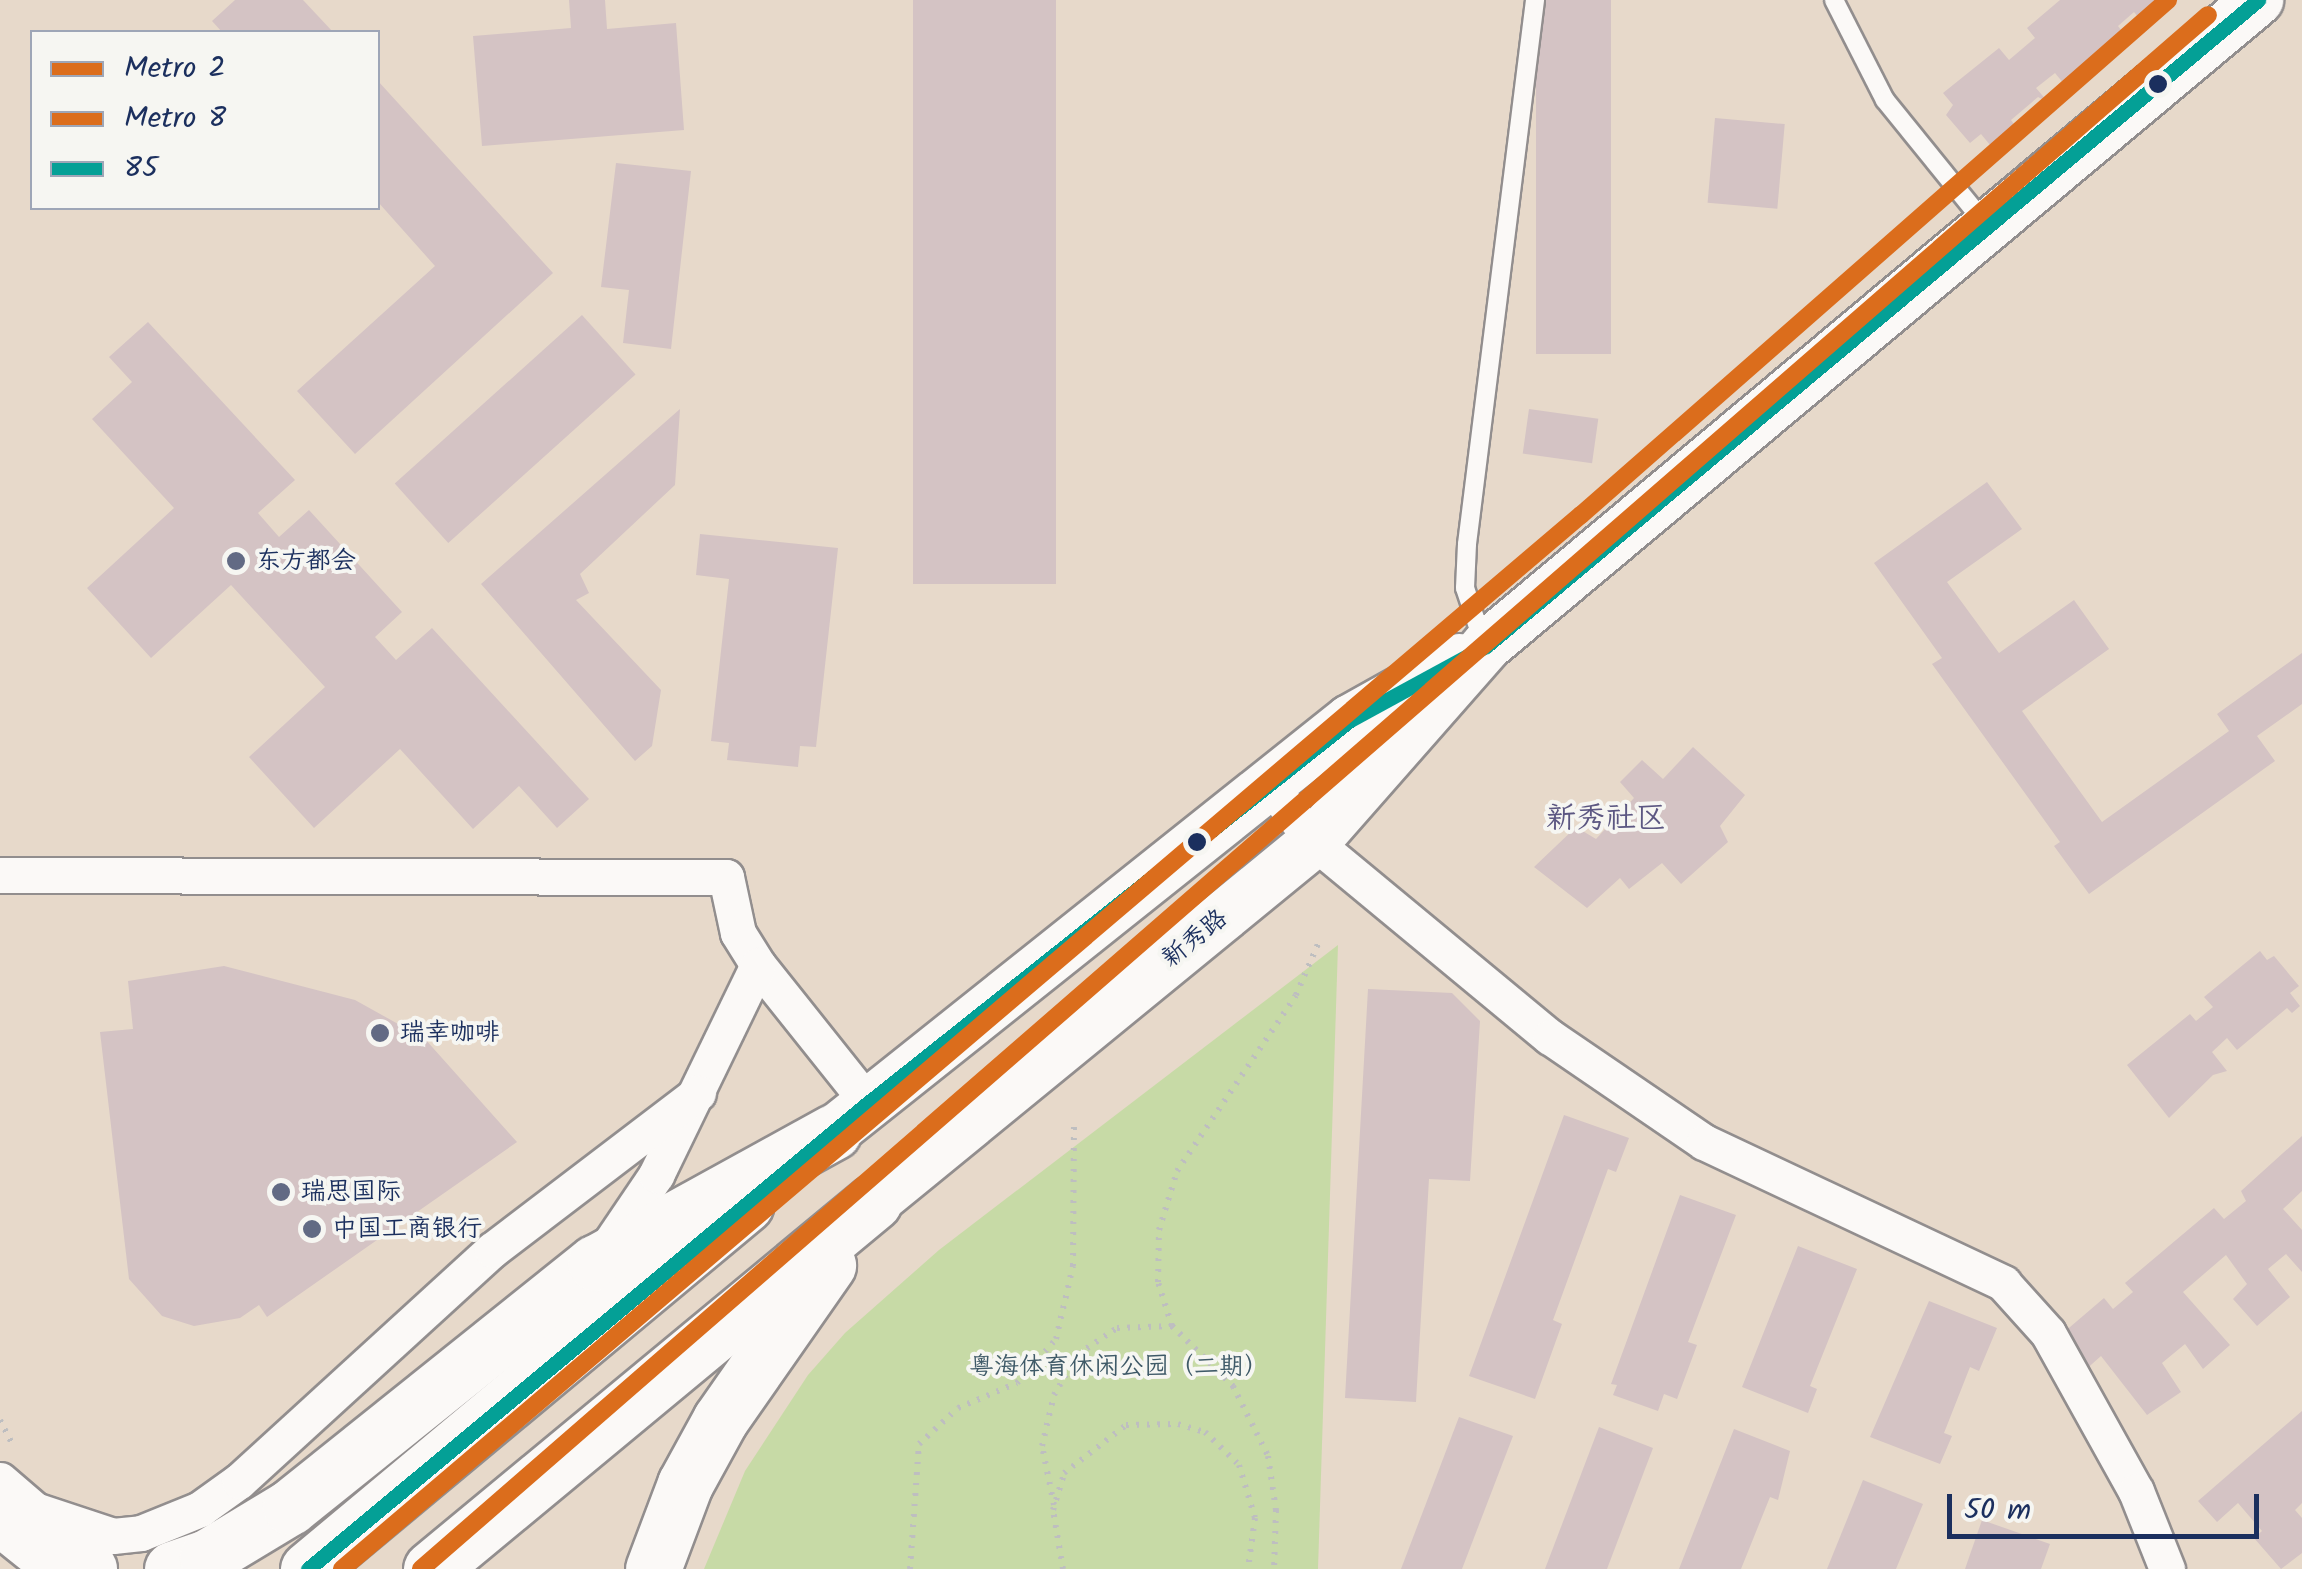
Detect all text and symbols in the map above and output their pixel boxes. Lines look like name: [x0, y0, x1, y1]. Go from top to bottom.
legend: [30, 30, 380, 210]
text: Metro 2: [124, 45, 226, 93]
unlabelled marker: [2148, 74, 2168, 94]
text: Metro 8: [124, 95, 226, 143]
text: 85: [124, 145, 158, 193]
place label: 东方都会: [256, 546, 356, 576]
marker: 东方都会: [225, 550, 247, 572]
district label: 新秀社区: [1546, 801, 1666, 837]
unlabelled marker: [1187, 832, 1207, 852]
street label: 新秀路: [1156, 904, 1234, 974]
place label: 瑞幸咖啡: [400, 1018, 500, 1048]
marker: 瑞幸咖啡: [369, 1022, 391, 1044]
place label: 瑞思国际: [301, 1177, 401, 1207]
marker: 瑞思国际: [270, 1181, 292, 1203]
place label: 中国工商银行: [332, 1214, 482, 1244]
marker: 中国工商银行: [301, 1218, 323, 1240]
park label: 粤海体育休闲公园（二期）: [969, 1352, 1269, 1382]
scale bar: [1952, 1474, 2264, 1536]
text: 50 m: [1964, 1487, 2031, 1535]

